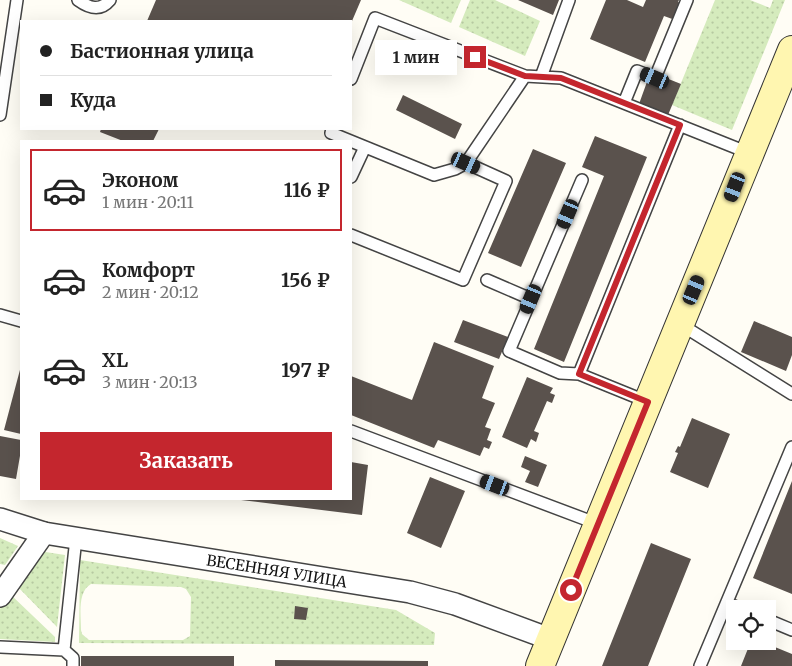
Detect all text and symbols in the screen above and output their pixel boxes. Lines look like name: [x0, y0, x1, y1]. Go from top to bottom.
text: Бастионная улица: [70, 39, 254, 63]
callout: 1 мин: [375, 40, 458, 74]
route end: [464, 46, 486, 68]
text: 1 мин: [392, 47, 440, 67]
car: [638, 65, 671, 91]
text: Куда: [70, 88, 116, 112]
car: [449, 150, 482, 176]
icon: car: [42, 168, 87, 213]
text: Эконом: [102, 168, 178, 192]
car: [722, 170, 747, 204]
text: 116 ₽: [284, 178, 330, 202]
text: 1 мин · 20:11: [102, 192, 194, 212]
car: [555, 197, 580, 231]
icon: car: [42, 258, 87, 303]
text: Комфорт: [102, 258, 195, 282]
text: 156 ₽: [281, 268, 330, 292]
car: [681, 273, 706, 307]
text: 2 мин · 20:12: [102, 282, 199, 302]
car: [518, 282, 543, 316]
icon: car: [42, 348, 87, 393]
text: XL: [102, 348, 128, 372]
text: 197 ₽: [281, 358, 330, 382]
text: 3 мин · 20:13: [102, 372, 198, 392]
button: Заказать: [40, 432, 332, 490]
car: [478, 473, 511, 497]
street label: ВЕСЕННЯЯ УЛИЦА: [205, 550, 349, 591]
route start: [560, 579, 582, 601]
map controls: [726, 600, 776, 650]
button: locate: [726, 600, 776, 650]

